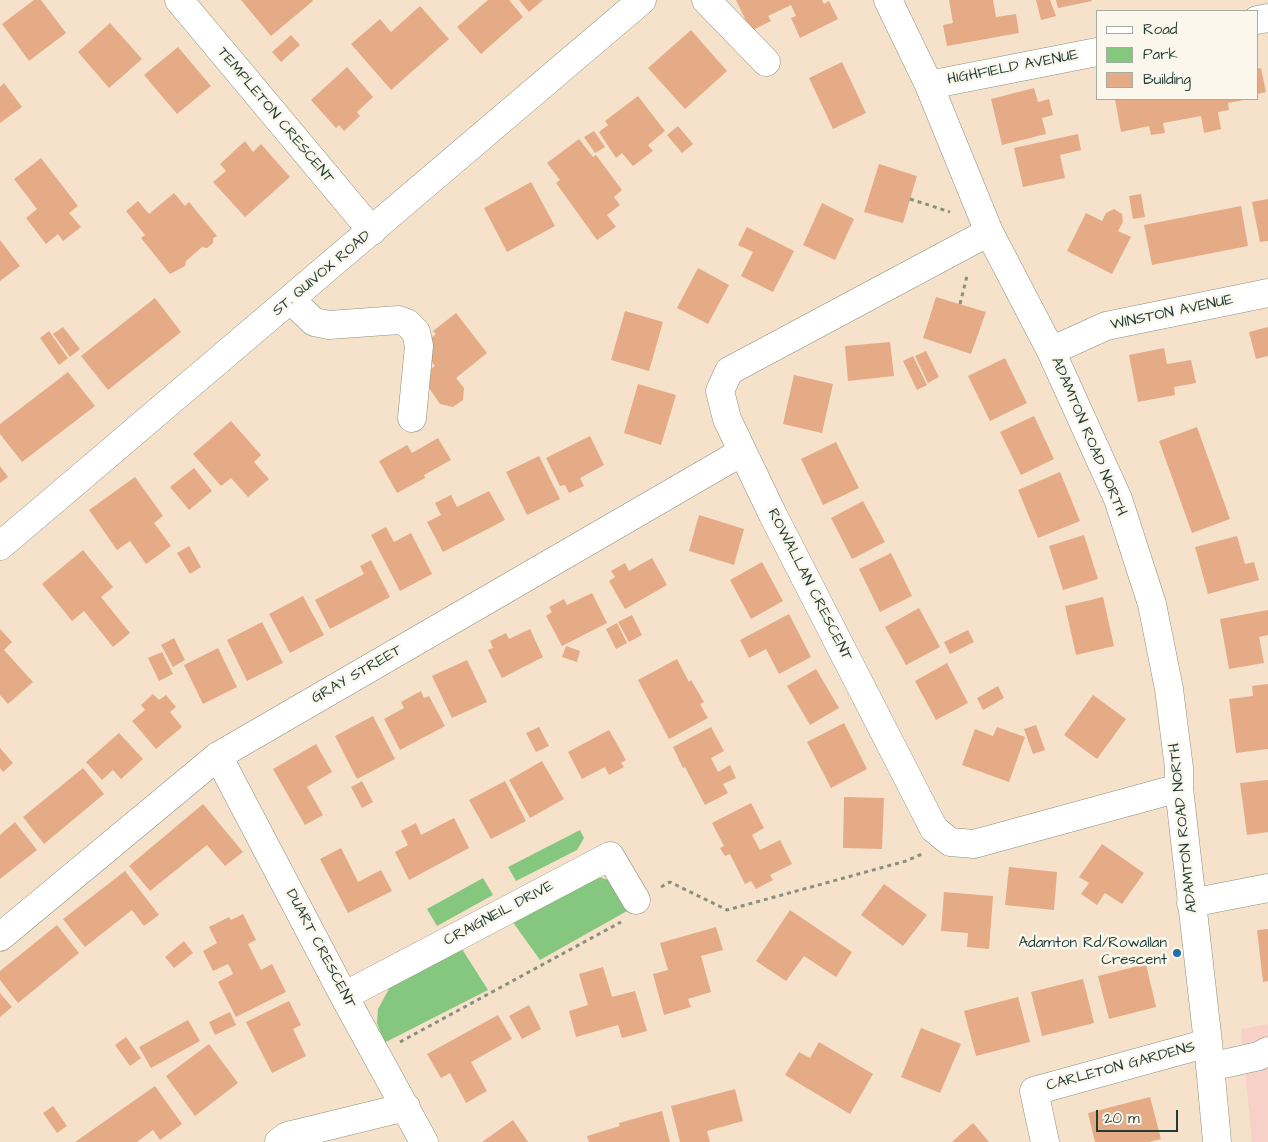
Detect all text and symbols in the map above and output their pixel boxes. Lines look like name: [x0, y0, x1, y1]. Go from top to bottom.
legend: [1096, 10, 1258, 100]
text: Road: [1143, 19, 1177, 40]
street label: TEMPLETON CRESCENT: [213, 44, 337, 188]
text: Park: [1143, 44, 1178, 65]
street label: HIGHFIELD AVENUE: [946, 46, 1080, 90]
text: Building: [1143, 69, 1191, 90]
street label: ST. QUIVOX ROAD: [269, 228, 375, 320]
street label: WINSTON AVENUE: [1109, 291, 1235, 335]
street label: ADAMTON ROAD NORTH: [1046, 355, 1130, 519]
street label: ROWALLAN CRESCENT: [763, 506, 855, 664]
street label: GRAY STREET: [309, 642, 405, 708]
street label: ADAMTON ROAD NORTH: [1166, 742, 1202, 914]
street label: CRAIGNEIL DRIVE: [441, 878, 557, 950]
street label: DUART CRESCENT: [281, 887, 359, 1011]
place label: Adamton Rd/Rowallan Crescent: [1018, 935, 1167, 970]
marker: Adamton Rd/Rowallan Crescent: [1171, 947, 1183, 959]
street label: CARLETON GARDENS: [1045, 1038, 1197, 1096]
scale bar: [1098, 1100, 1180, 1132]
text: 20 m: [1104, 1108, 1140, 1129]

